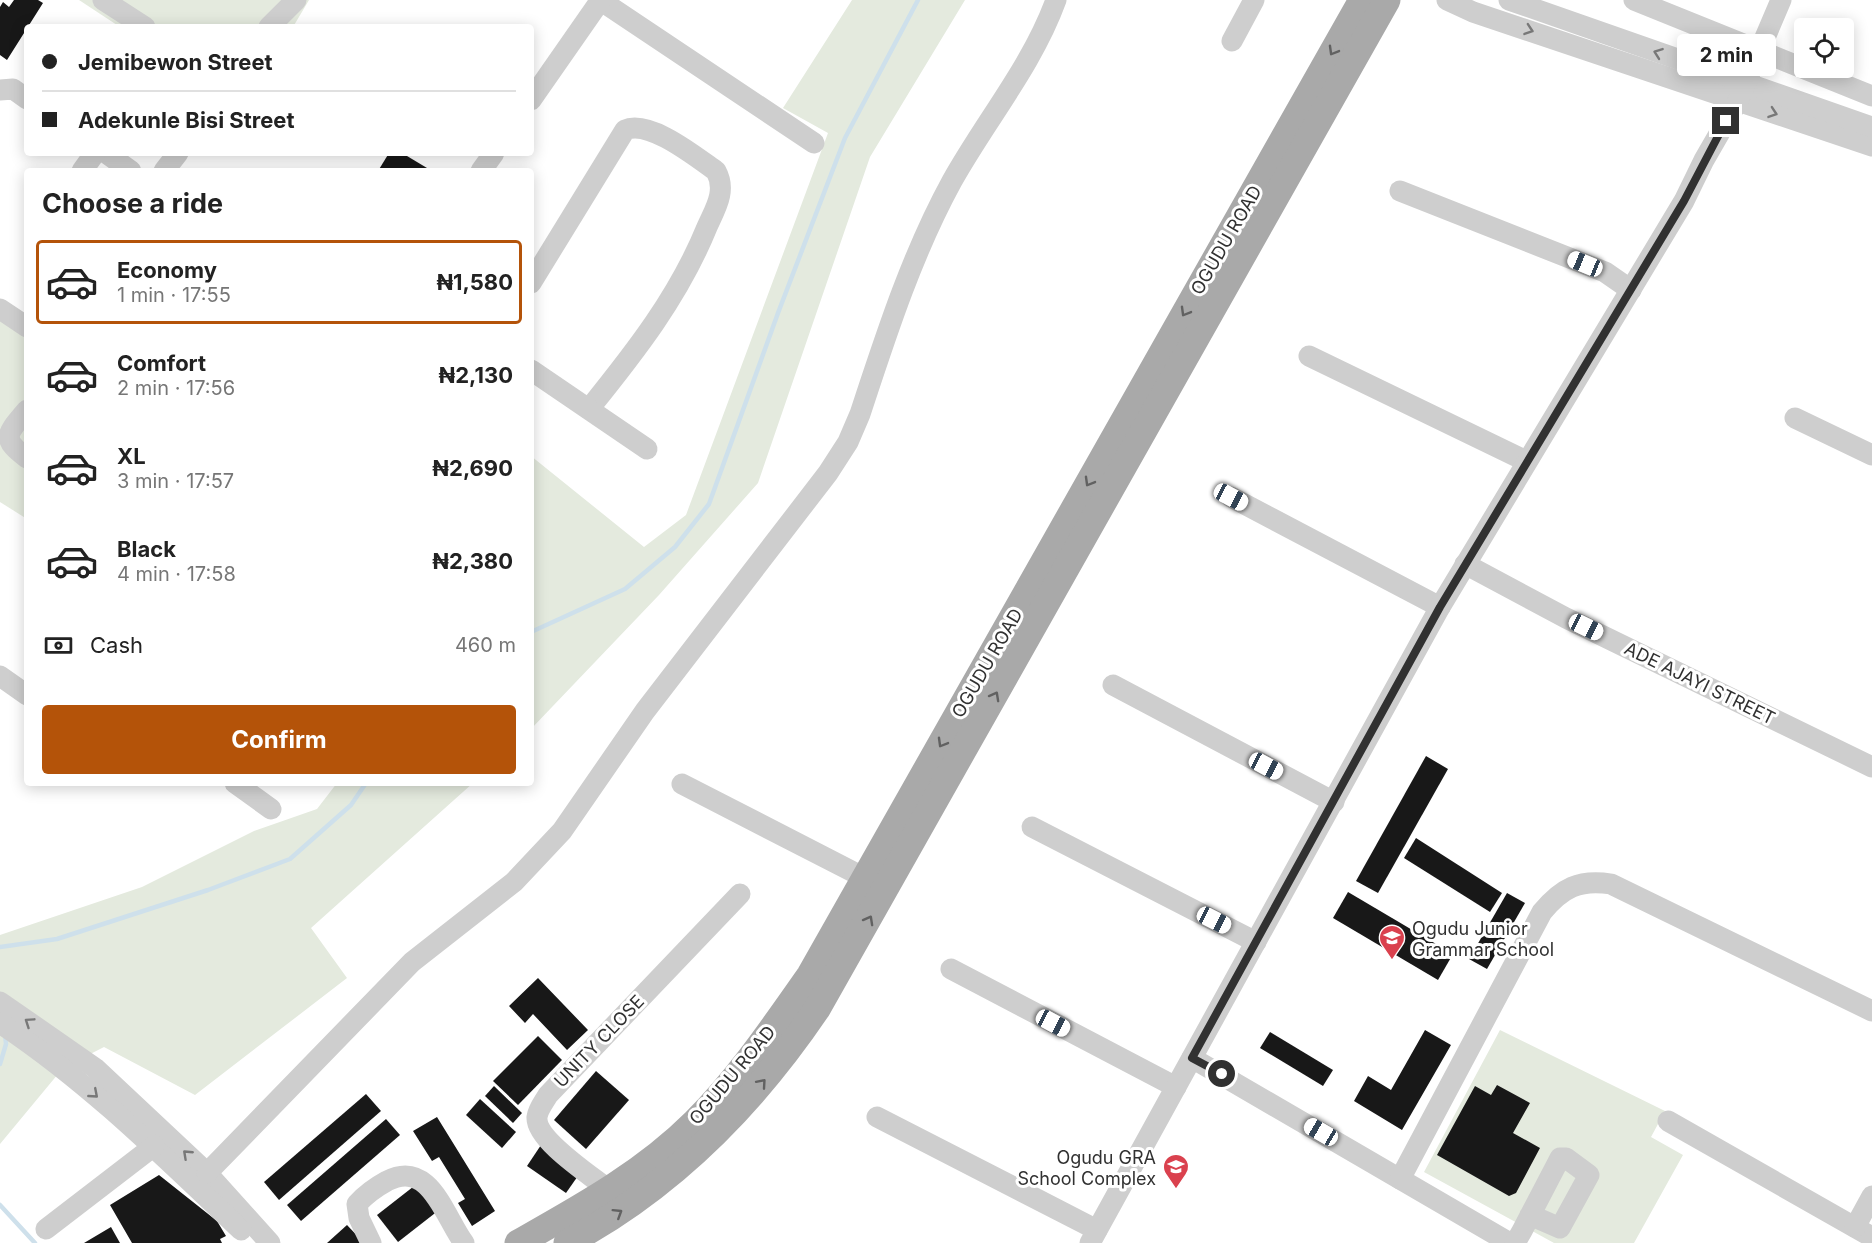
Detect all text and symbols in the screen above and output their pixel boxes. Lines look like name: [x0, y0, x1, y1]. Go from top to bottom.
map controls: [1794, 18, 1854, 78]
button: locate: [1794, 18, 1854, 78]
one-way arrow: [1523, 23, 1534, 36]
callout: 2 min: [1676, 34, 1776, 76]
text: 2 min: [1700, 43, 1753, 67]
one-way arrow: [1329, 45, 1340, 55]
one-way arrow: [1653, 48, 1664, 61]
text: Jemibewon Street: [78, 49, 273, 75]
one-way arrow: [1767, 106, 1778, 118]
text: Adekunle Bisi Street: [78, 107, 295, 133]
route end: [1712, 107, 1739, 134]
street label: OGUDU ROAD: [1186, 182, 1266, 298]
text: Choose a ride: [42, 187, 223, 220]
car: [1565, 249, 1605, 279]
icon: car: [45, 255, 99, 309]
text: Economy: [117, 257, 217, 283]
text: ₦1,580: [436, 269, 513, 295]
text: 1 min · 17:55: [117, 283, 231, 307]
one-way arrow: [1181, 306, 1193, 316]
icon: car: [45, 348, 99, 402]
text: Comfort: [117, 350, 206, 376]
text: ₦2,130: [439, 362, 513, 388]
text: 2 min · 17:56: [117, 376, 235, 400]
icon: car: [45, 441, 99, 495]
text: XL: [117, 443, 146, 469]
text: ₦2,690: [432, 455, 513, 481]
text: 3 min · 17:57: [117, 469, 234, 493]
one-way arrow: [1085, 476, 1097, 486]
car: [1211, 481, 1251, 513]
icon: car: [45, 534, 99, 588]
text: Black: [117, 536, 176, 562]
text: ₦2,380: [432, 548, 513, 574]
text: 4 min · 17:58: [117, 562, 236, 586]
street label: OGUDU ROAD: [947, 605, 1027, 721]
car: [1566, 611, 1606, 643]
icon: cash: [42, 629, 75, 662]
text: Cash: [90, 632, 143, 658]
text: 460 m: [455, 633, 516, 657]
street label: ADE AJAYI STREET: [1621, 637, 1779, 729]
one-way arrow: [988, 691, 1000, 702]
button: Confirm: [42, 705, 516, 774]
one-way arrow: [937, 737, 949, 747]
car: [1246, 750, 1286, 782]
car: [1194, 904, 1234, 936]
one-way arrow: [862, 916, 873, 927]
place label: Ogudu Junior Grammar School: [1412, 918, 1554, 960]
school or university icon: Ogudu Junior Grammar School: [1377, 923, 1407, 961]
street label: UNITY CLOSE: [550, 991, 648, 1091]
car: [1033, 1007, 1073, 1039]
one-way arrow: [25, 1017, 35, 1029]
street label: OGUDU ROAD: [685, 1021, 779, 1129]
route start: [1208, 1060, 1235, 1087]
one-way arrow: [754, 1079, 765, 1090]
one-way arrow: [87, 1087, 98, 1098]
car: [1301, 1115, 1341, 1149]
place label: Ogudu GRA School Complex: [1018, 1147, 1156, 1189]
one-way arrow: [183, 1150, 194, 1161]
school or university icon: Ogudu GRA School Complex: [1161, 1152, 1191, 1190]
one-way arrow: [612, 1209, 622, 1221]

